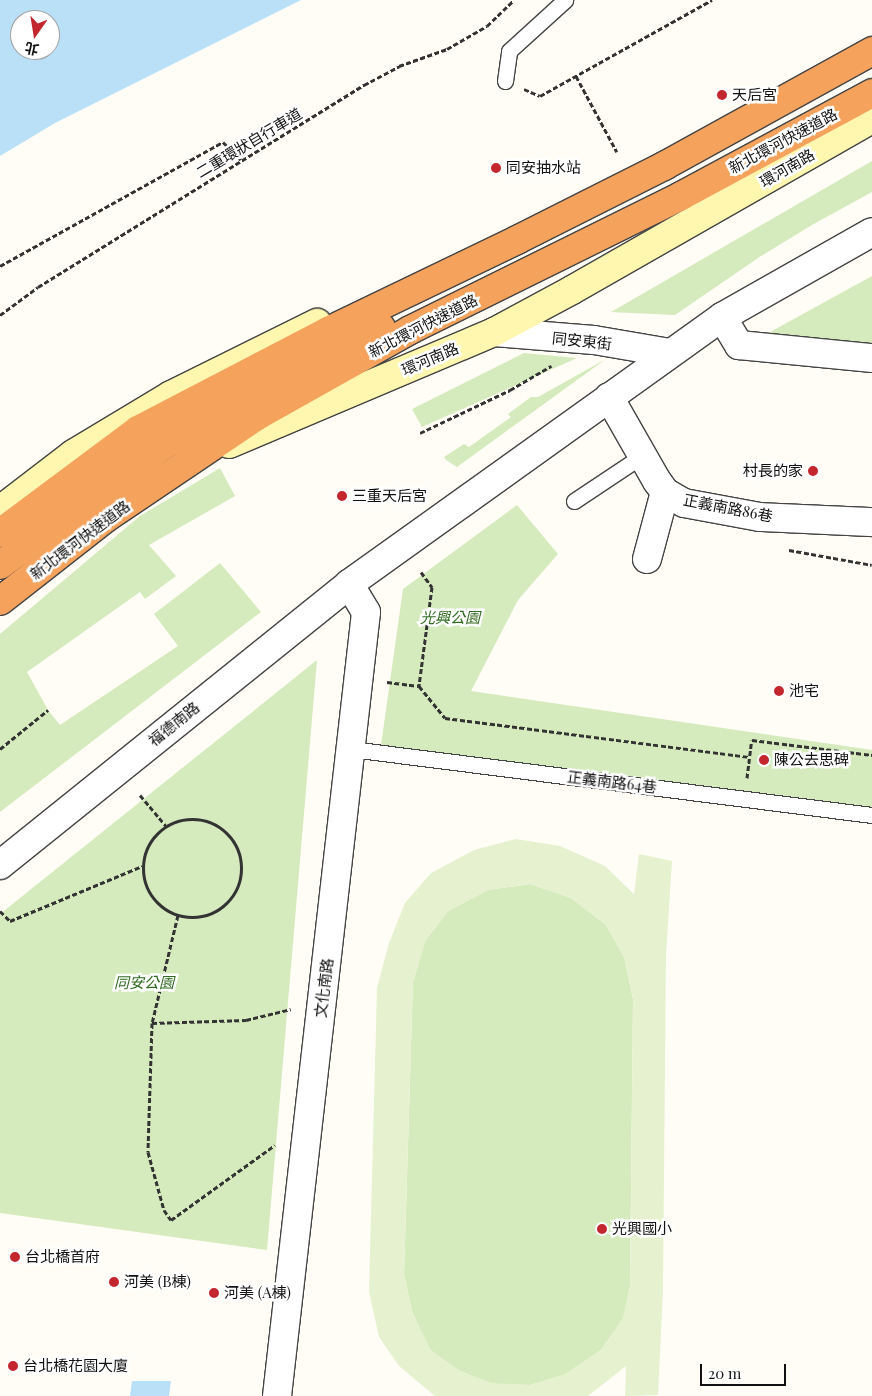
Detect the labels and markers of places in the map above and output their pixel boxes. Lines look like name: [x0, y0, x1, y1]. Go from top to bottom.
place label: 天后宮: [732, 86, 777, 104]
marker: 天后宮: [716, 89, 728, 101]
place label: 同安抽水站: [506, 159, 581, 177]
marker: 同安抽水站: [490, 162, 502, 174]
place label: 村長的家: [743, 462, 803, 480]
marker: 村長的家: [807, 465, 819, 477]
place label: 三重天后宮: [352, 487, 427, 505]
marker: 三重天后宮: [336, 490, 348, 502]
place label: 池宅: [789, 682, 819, 700]
marker: 池宅: [773, 685, 785, 697]
place label: 陳公去思碑: [774, 751, 849, 769]
marker: 陳公去思碑: [758, 754, 770, 766]
place label: 光興國小: [612, 1220, 672, 1238]
marker: 光興國小: [596, 1223, 608, 1235]
place label: 台北橋首府: [25, 1248, 100, 1266]
marker: 台北橋首府: [9, 1251, 21, 1263]
place label: 河美 (B棟): [124, 1273, 191, 1291]
marker: 河美 (B棟): [108, 1276, 120, 1288]
place label: 河美 (A棟): [224, 1284, 291, 1302]
marker: 河美 (A棟): [208, 1287, 220, 1299]
place label: 台北橋花園大廈: [23, 1357, 128, 1375]
marker: 台北橋花園大廈: [7, 1360, 19, 1372]

